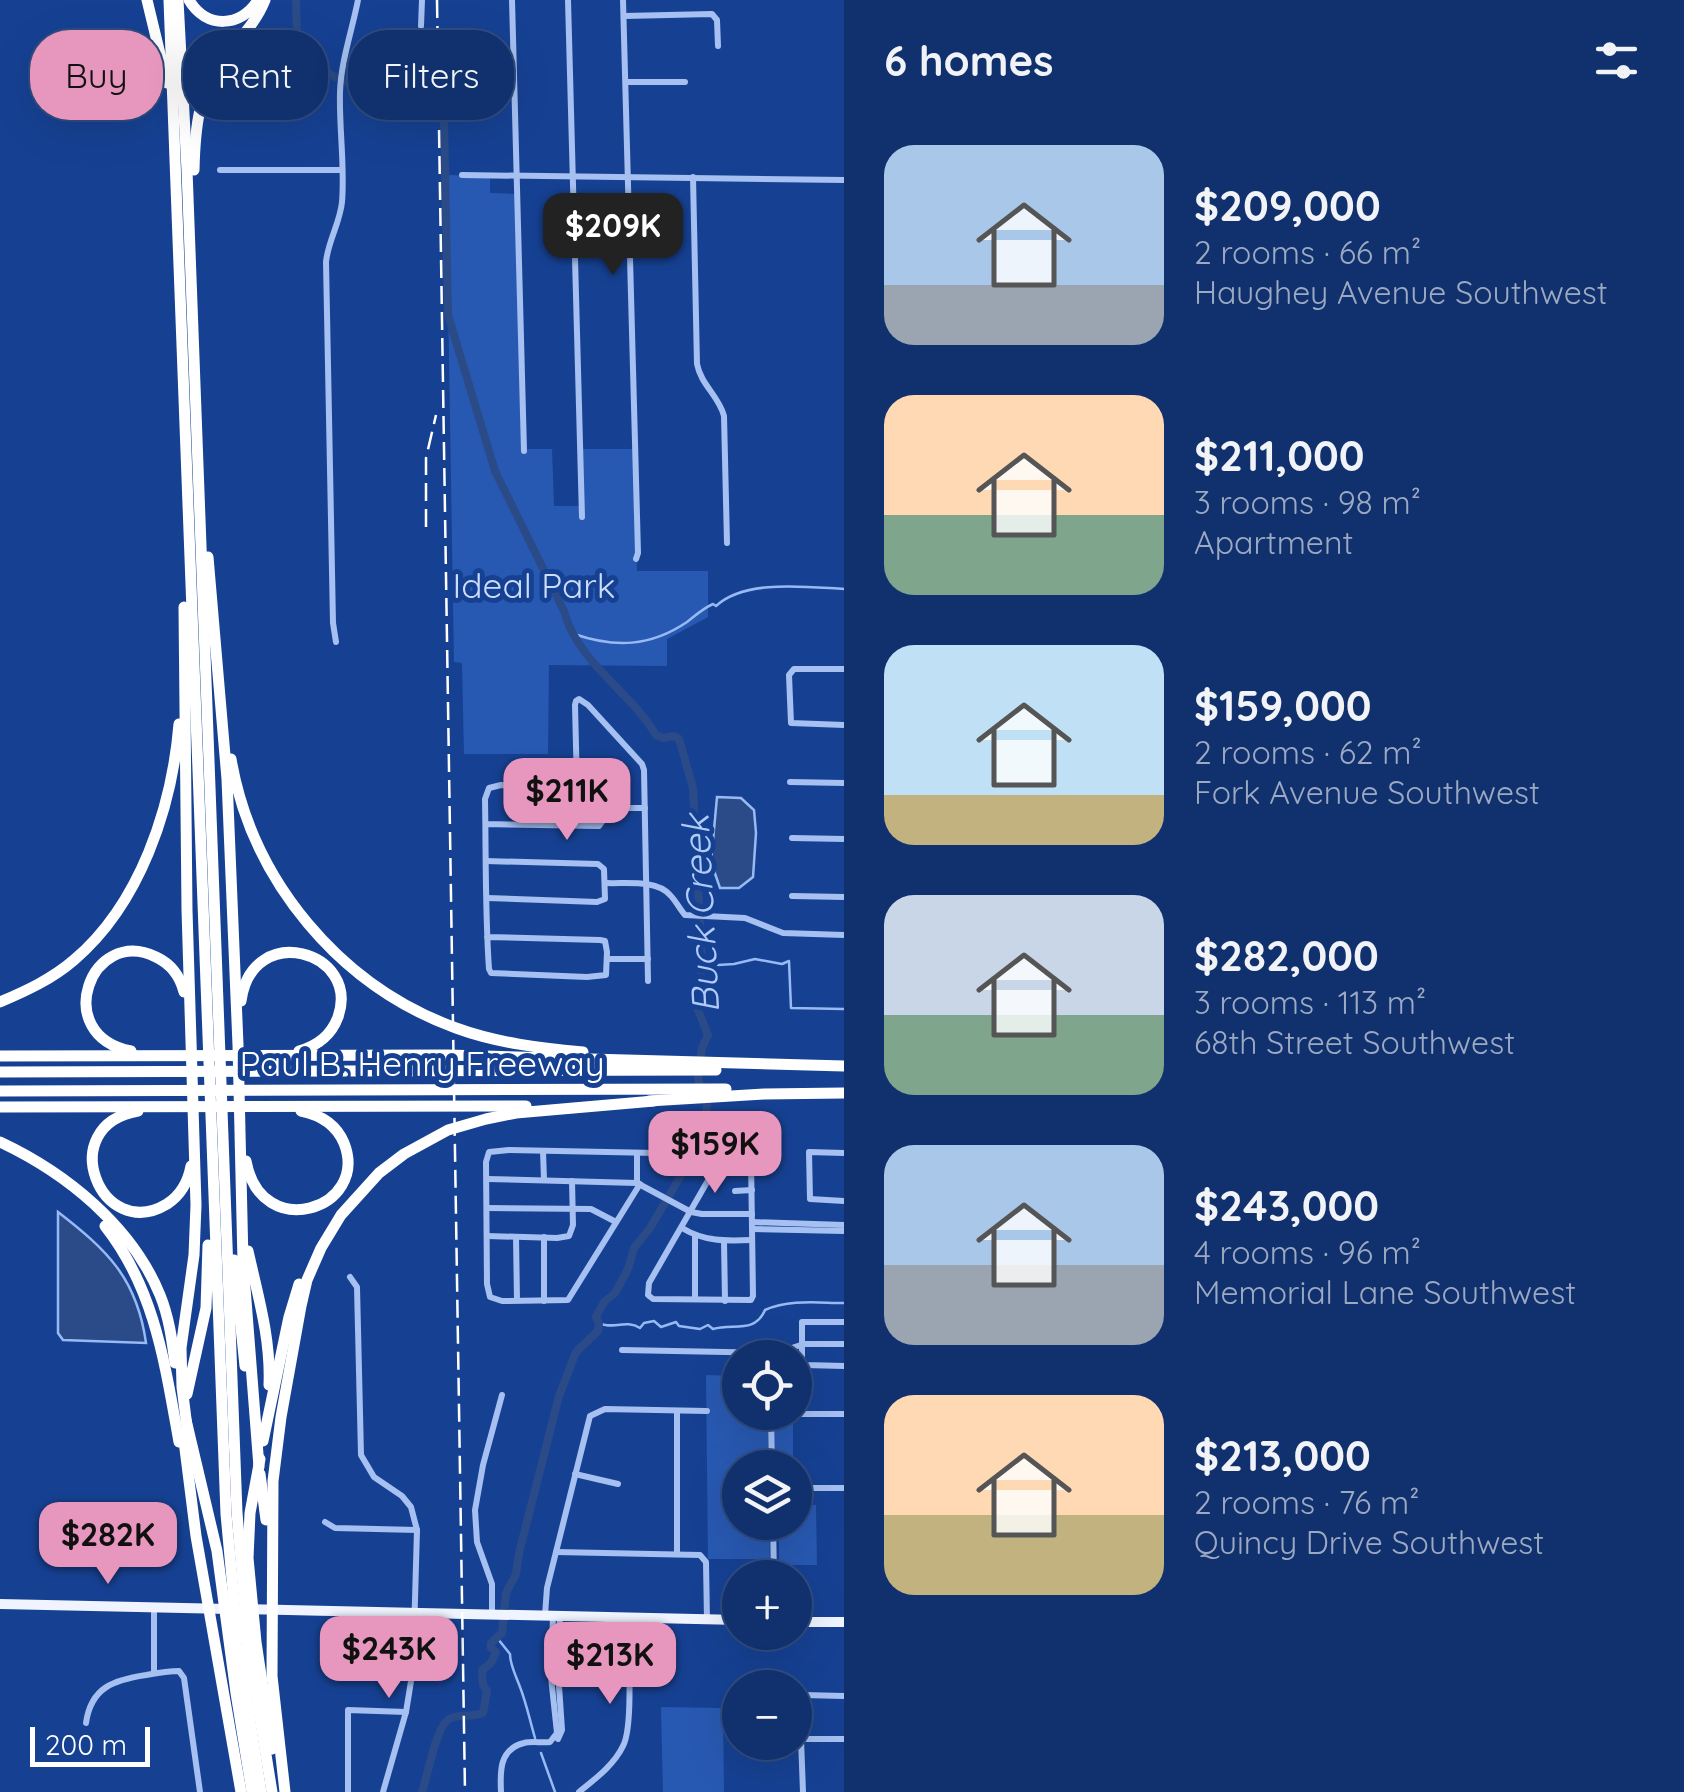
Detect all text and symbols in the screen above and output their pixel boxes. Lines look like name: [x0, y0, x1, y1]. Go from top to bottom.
chip: Buy: [30, 30, 163, 120]
chip: Rent: [183, 30, 328, 120]
chip: Filters: [348, 30, 514, 120]
icon: filters: [1589, 33, 1644, 88]
text: 6 homes: [884, 34, 1054, 87]
text: $209,000: [1194, 179, 1381, 232]
icon: home: [964, 185, 1084, 305]
pin: $209K: [543, 193, 683, 278]
text: $209K: [565, 205, 661, 245]
text: 2 rooms · 66 m²: [1194, 232, 1421, 272]
text: Haughey Avenue Southwest: [1194, 272, 1608, 312]
text: $211,000: [1194, 429, 1365, 482]
icon: home: [964, 435, 1084, 555]
text: 3 rooms · 98 m²: [1194, 482, 1421, 522]
text: Apartment: [1194, 522, 1353, 562]
park label: Ideal Park: [453, 563, 615, 607]
text: $159,000: [1194, 679, 1372, 732]
icon: home: [964, 685, 1084, 805]
text: 2 rooms · 62 m²: [1194, 732, 1422, 772]
pin: $211K: [497, 758, 637, 843]
text: $211K: [525, 770, 609, 810]
text: Fork Avenue Southwest: [1194, 772, 1540, 812]
water label: Buck Creek: [671, 810, 729, 1014]
text: $282,000: [1194, 929, 1379, 982]
icon: home: [964, 935, 1084, 1055]
text: 3 rooms · 113 m²: [1194, 982, 1426, 1022]
text: 68th Street Southwest: [1194, 1022, 1515, 1062]
street label: Paul B. Henry Freeway: [239, 1041, 605, 1085]
pin: $159K: [645, 1111, 785, 1196]
text: $159K: [670, 1123, 760, 1163]
text: $243,000: [1194, 1179, 1379, 1232]
icon: home: [964, 1185, 1084, 1305]
text: 4 rooms · 96 m²: [1194, 1232, 1421, 1272]
text: Memorial Lane Southwest: [1194, 1272, 1576, 1312]
map controls: [722, 1340, 812, 1760]
button: locate: [722, 1340, 812, 1430]
text: $213,000: [1194, 1429, 1371, 1482]
icon: home: [964, 1435, 1084, 1555]
button: layers: [722, 1450, 812, 1540]
text: 2 rooms · 76 m²: [1194, 1482, 1419, 1522]
pin: $282K: [38, 1502, 178, 1587]
text: $282K: [61, 1514, 155, 1554]
text: Quincy Drive Southwest: [1194, 1522, 1544, 1562]
button: +: [722, 1560, 812, 1650]
pin: $243K: [319, 1616, 459, 1701]
pin: $213K: [540, 1622, 680, 1707]
text: $243K: [342, 1628, 436, 1668]
text: $213K: [566, 1634, 654, 1674]
button: −: [722, 1670, 812, 1760]
scale bar: [30, 1722, 150, 1766]
text: 200 m: [45, 1727, 127, 1762]

